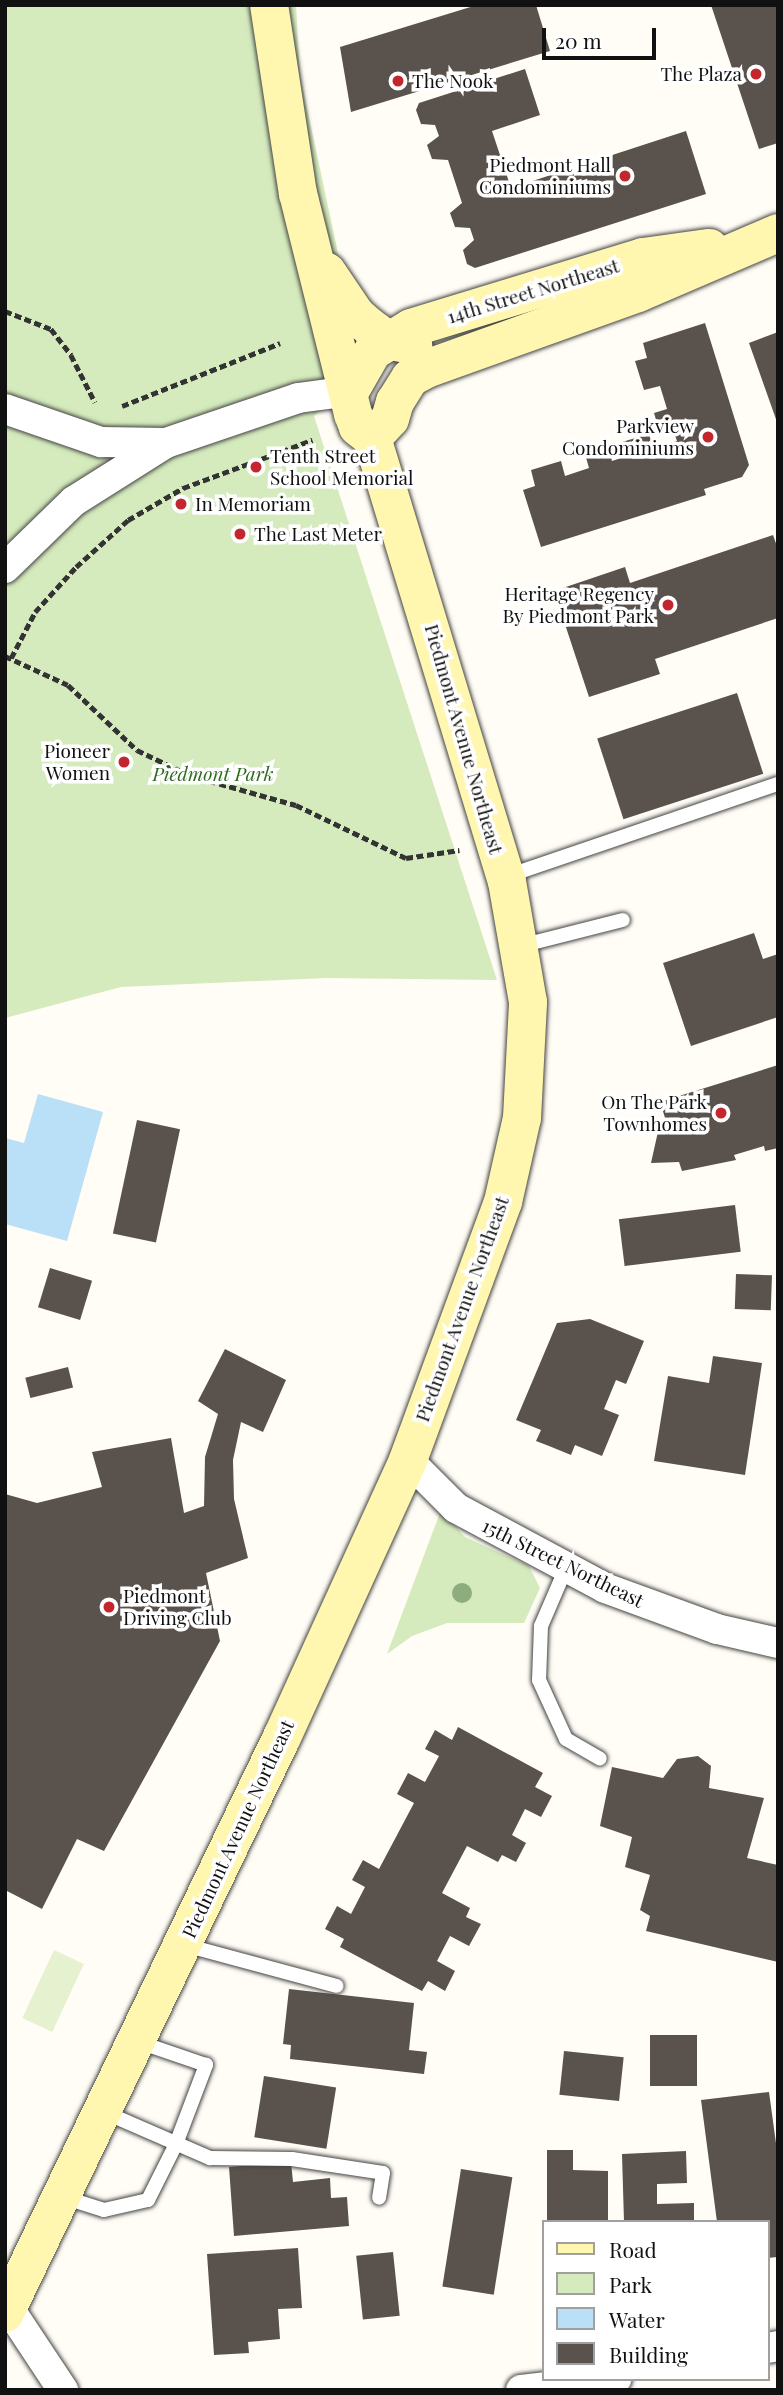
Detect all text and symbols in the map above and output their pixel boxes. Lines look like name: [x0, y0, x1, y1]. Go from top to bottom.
scale bar: [545, 14, 659, 58]
text: 20 m: [555, 26, 602, 54]
place label: The Plaza: [660, 63, 742, 85]
marker: The Plaza: [748, 66, 764, 82]
place label: The Nook: [412, 70, 493, 92]
marker: The Nook: [390, 73, 406, 89]
place label: Piedmont Hall Condominiums: [479, 154, 611, 198]
marker: Piedmont Hall Condominiums: [617, 168, 633, 184]
street label: 14th Street Northeast: [444, 254, 622, 328]
place label: Parkview Condominiums: [562, 415, 694, 459]
marker: Parkview Condominiums: [700, 429, 716, 445]
place label: Tenth Street School Memorial: [270, 445, 413, 489]
marker: Tenth Street School Memorial: [248, 459, 264, 475]
place label: In Memoriam: [195, 493, 311, 515]
marker: In Memoriam: [173, 496, 189, 512]
place label: The Last Meter: [254, 523, 382, 545]
marker: The Last Meter: [232, 526, 248, 542]
place label: Heritage Regency By Piedmont Park: [502, 583, 654, 627]
marker: Heritage Regency By Piedmont Park: [660, 597, 676, 613]
street label: Piedmont Avenue Northeast: [420, 621, 508, 857]
place label: Pioneer Women: [44, 740, 110, 784]
marker: Pioneer Women: [116, 754, 132, 770]
park label: Piedmont Park: [152, 763, 274, 785]
place label: On The Park Townhomes: [601, 1091, 707, 1135]
marker: On The Park Townhomes: [713, 1105, 729, 1121]
street label: Piedmont Avenue Northeast: [410, 1193, 514, 1425]
street label: 15th Street Northeast: [478, 1514, 648, 1612]
place label: Piedmont Driving Club: [123, 1585, 232, 1629]
marker: Piedmont Driving Club: [101, 1599, 117, 1615]
street label: Piedmont Avenue Northeast: [177, 1716, 299, 1942]
legend: [542, 2220, 769, 2381]
text: Road: [609, 2235, 657, 2263]
text: Park: [609, 2270, 652, 2298]
text: Water: [609, 2305, 665, 2333]
text: Building: [609, 2340, 688, 2368]

